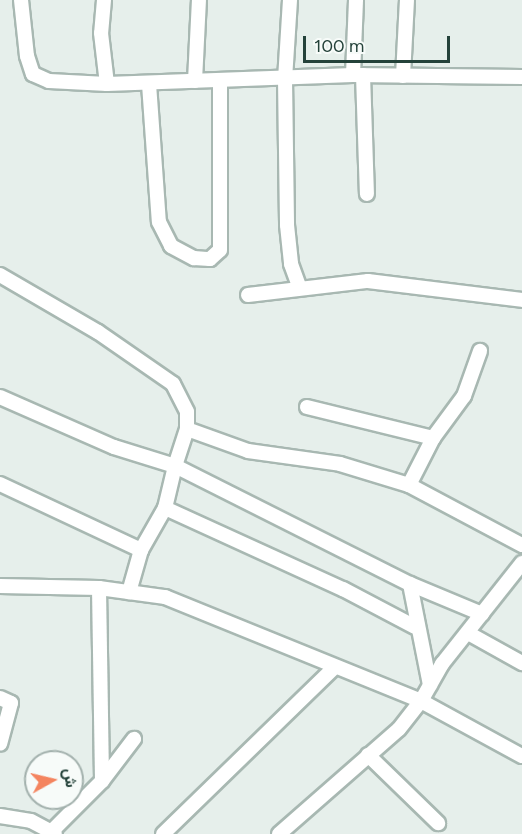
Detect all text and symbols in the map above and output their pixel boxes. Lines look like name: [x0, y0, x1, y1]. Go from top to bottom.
scale bar: [306, 24, 453, 62]
text: 100 m: [314, 35, 364, 57]
north arrow: [24, 750, 84, 810]
text: ش: [60, 767, 81, 789]

